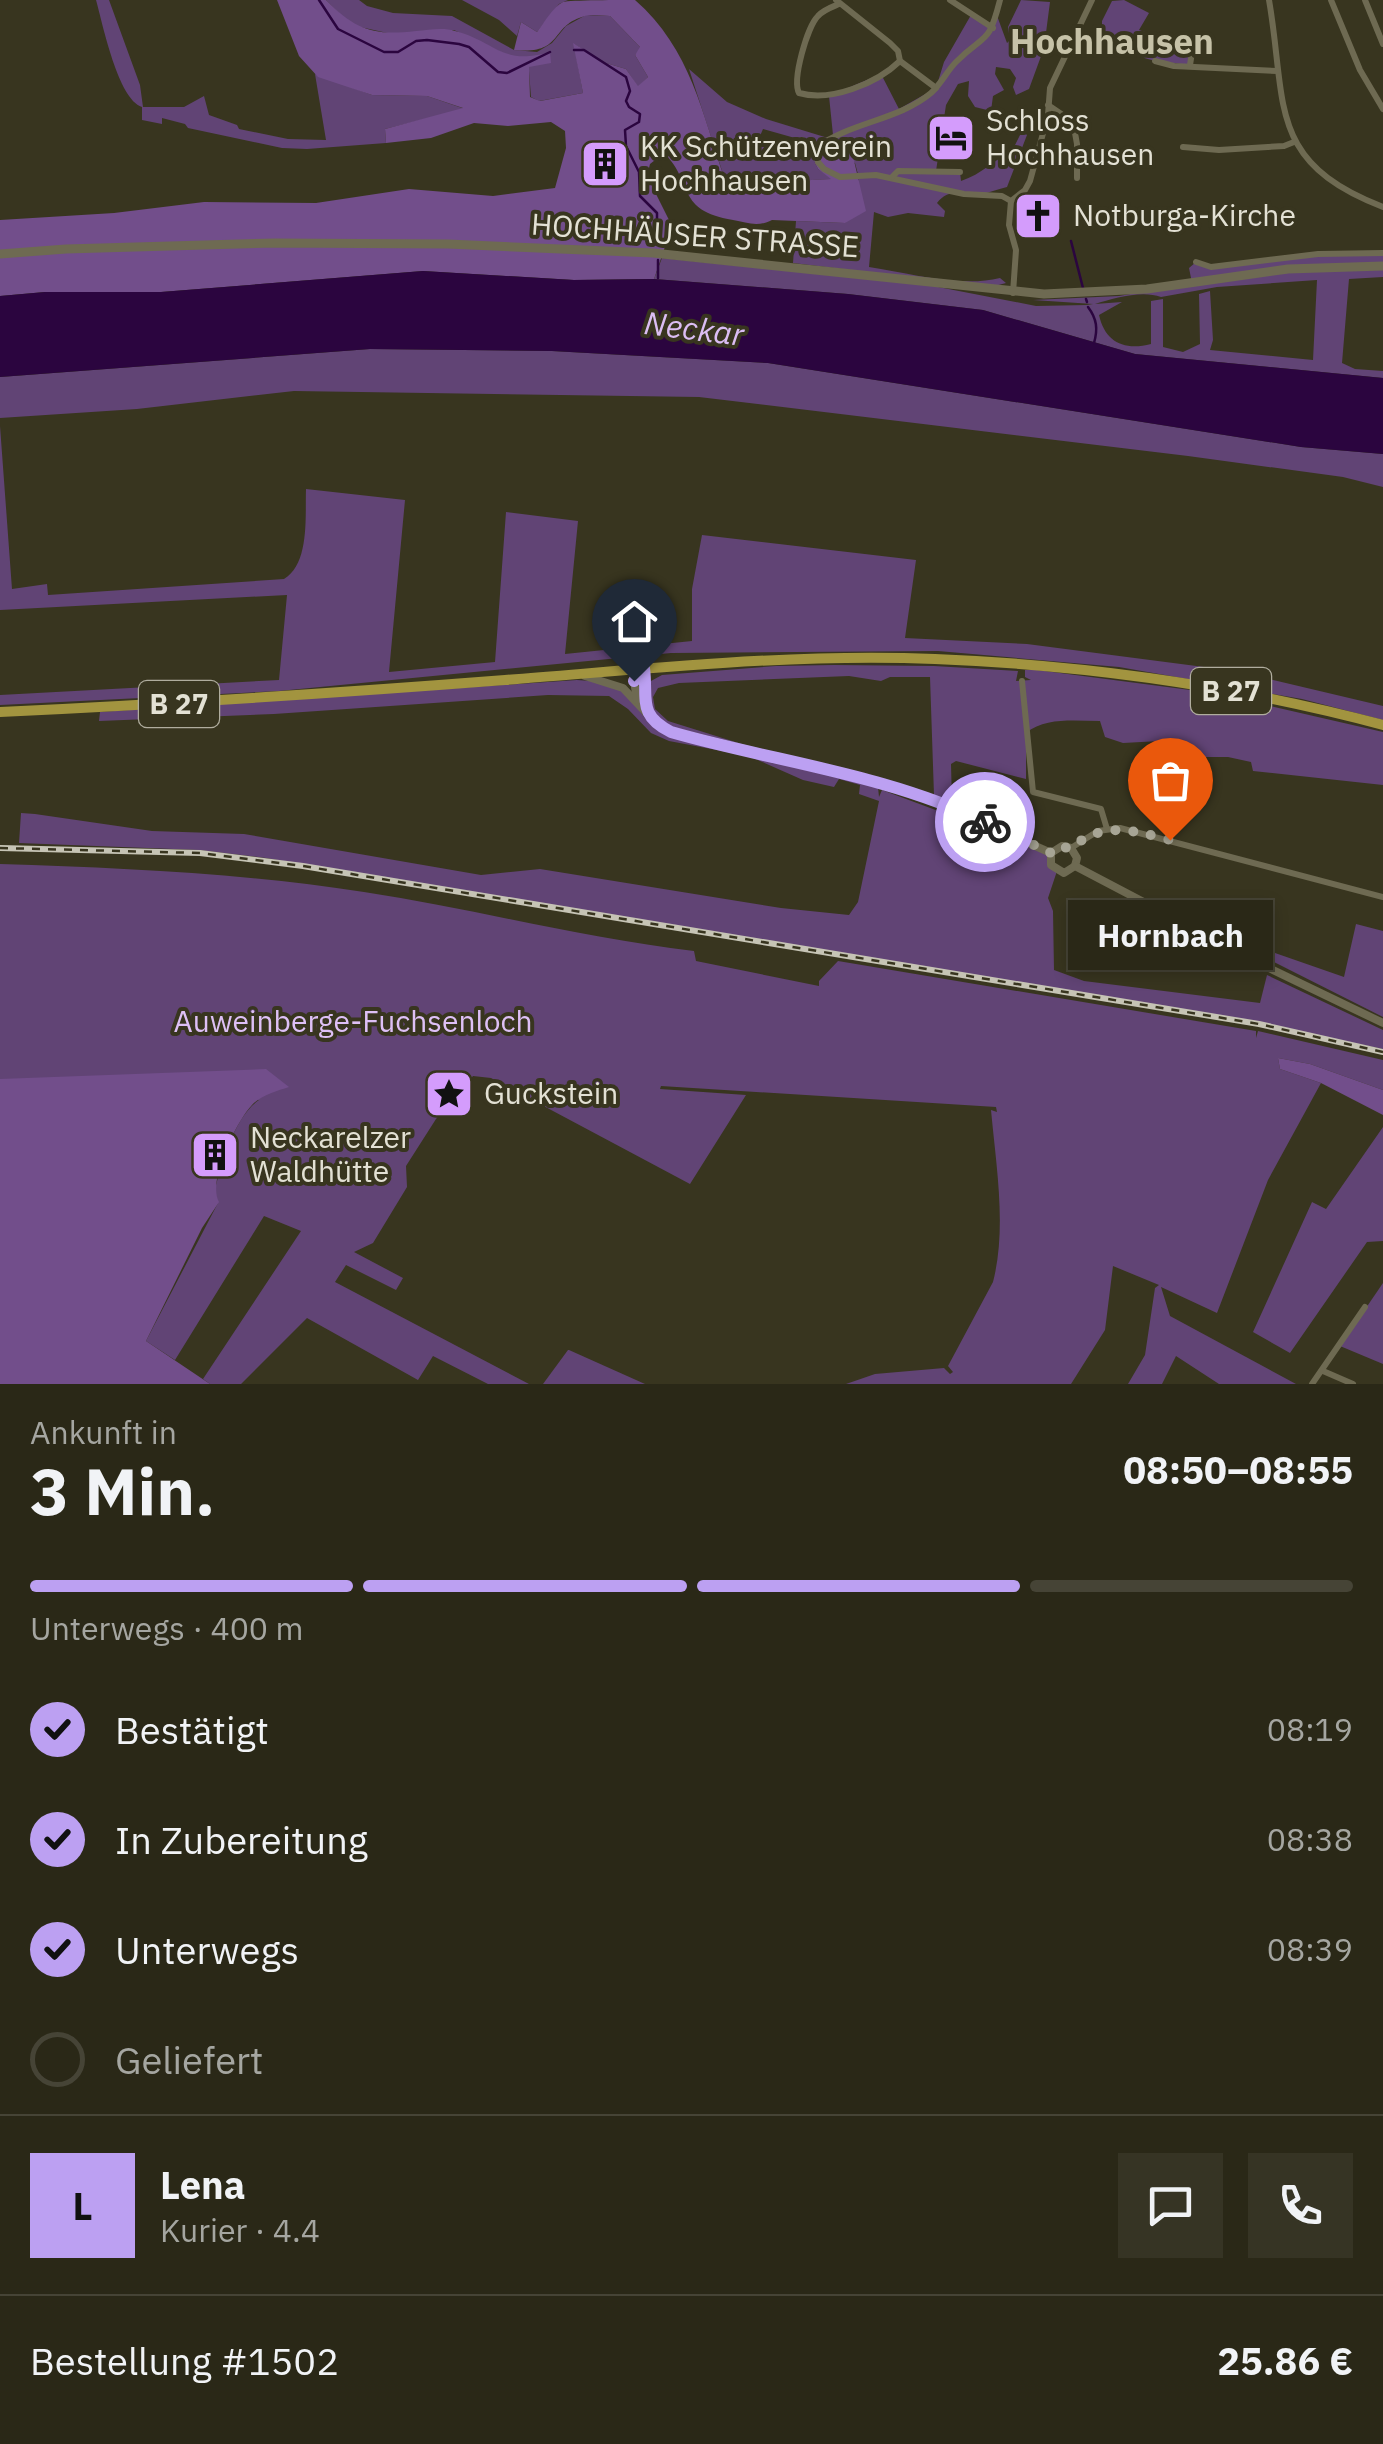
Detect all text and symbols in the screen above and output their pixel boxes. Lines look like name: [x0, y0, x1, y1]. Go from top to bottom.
district label: Hochhausen: [1010, 18, 1214, 64]
place label: Schloss Hochhausen: [986, 100, 1154, 173]
hotel icon: Schloss Hochhausen: [925, 112, 977, 164]
place label: KK Schützenverein Hochhausen: [640, 126, 892, 199]
building icon: KK Schützenverein Hochhausen: [579, 138, 631, 190]
church icon: Notburga-Kirche: [1012, 190, 1064, 242]
place label: Notburga-Kirche: [1073, 195, 1296, 234]
street label: HOCHHÄUSER STRASSE: [530, 204, 860, 265]
water label: Neckar: [642, 301, 748, 355]
pin: [592, 579, 677, 682]
icon: home: [607, 594, 662, 649]
road number: B 27: [1191, 668, 1271, 714]
road number: B 27: [139, 681, 219, 727]
pin: [1128, 738, 1213, 841]
icon: bag: [1143, 753, 1198, 808]
courier: [935, 772, 1035, 872]
icon: bike: [958, 795, 1013, 850]
callout: Hornbach: [1068, 900, 1272, 970]
text: Hornbach: [1097, 914, 1244, 956]
park label: Auweinberge-Fuchsenloch: [173, 1001, 533, 1040]
place icon: Guckstein: [423, 1068, 475, 1120]
place label: Guckstein: [484, 1073, 618, 1112]
place label: Neckarelzer Waldhütte: [250, 1117, 411, 1190]
building icon: Neckarelzer Waldhütte: [189, 1129, 241, 1181]
text: Ankunft in: [30, 1411, 177, 1453]
text: 08:50–08:55: [1123, 1445, 1353, 1494]
text: 3 Min.: [30, 1448, 215, 1533]
text: Unterwegs · 400 m: [30, 1607, 304, 1649]
icon: check: [30, 1702, 85, 1757]
text: Bestätigt: [115, 1705, 269, 1754]
text: 08:19: [1267, 1708, 1353, 1750]
icon: check: [30, 1812, 85, 1867]
text: In Zubereitung: [115, 1815, 368, 1864]
text: 08:38: [1267, 1818, 1353, 1860]
icon: check: [30, 1922, 85, 1977]
text: Unterwegs: [115, 1925, 299, 1974]
text: 08:39: [1267, 1928, 1353, 1970]
text: Geliefert: [115, 2035, 263, 2084]
button: chat: [1118, 2153, 1223, 2258]
button: phone: [1248, 2153, 1353, 2258]
text: Lena: [160, 2160, 245, 2209]
text: L: [72, 2181, 93, 2230]
text: Kurier · 4.4: [160, 2209, 320, 2251]
text: Bestellung #1502: [30, 2336, 339, 2385]
text: 25.86 €: [1217, 2336, 1353, 2385]

